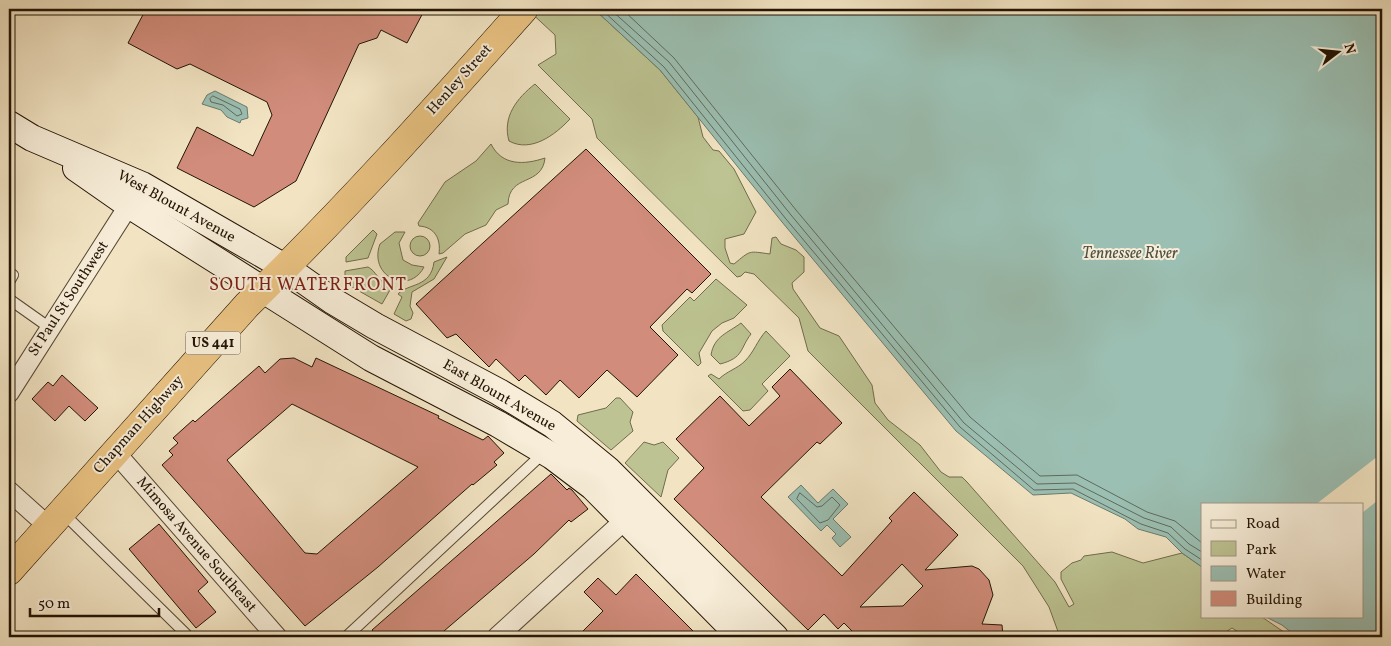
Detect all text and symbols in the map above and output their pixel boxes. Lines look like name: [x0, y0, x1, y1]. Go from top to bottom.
north arrow: [1314, 28, 1364, 78]
street label: Henley Street: [422, 40, 498, 120]
text: N: [1339, 41, 1360, 56]
street label: West Blount Avenue: [113, 166, 239, 248]
street label: St Paul St Southwest: [24, 237, 114, 361]
water label: Tennessee River: [1082, 243, 1179, 265]
district label: SOUTH WATERFRONT: [209, 273, 407, 298]
road number: US 441: [186, 332, 240, 354]
street label: East Blount Avenue: [438, 355, 560, 437]
street label: Chapman Highway: [89, 371, 189, 479]
street label: Mimosa Avenue Southeast: [131, 472, 261, 618]
legend: [1201, 503, 1364, 618]
text: Road: [1246, 514, 1280, 535]
text: Park: [1246, 540, 1277, 561]
text: Water: [1246, 564, 1286, 585]
scale bar: [30, 586, 159, 618]
text: Building: [1246, 590, 1303, 611]
text: 50 m: [38, 594, 70, 615]

